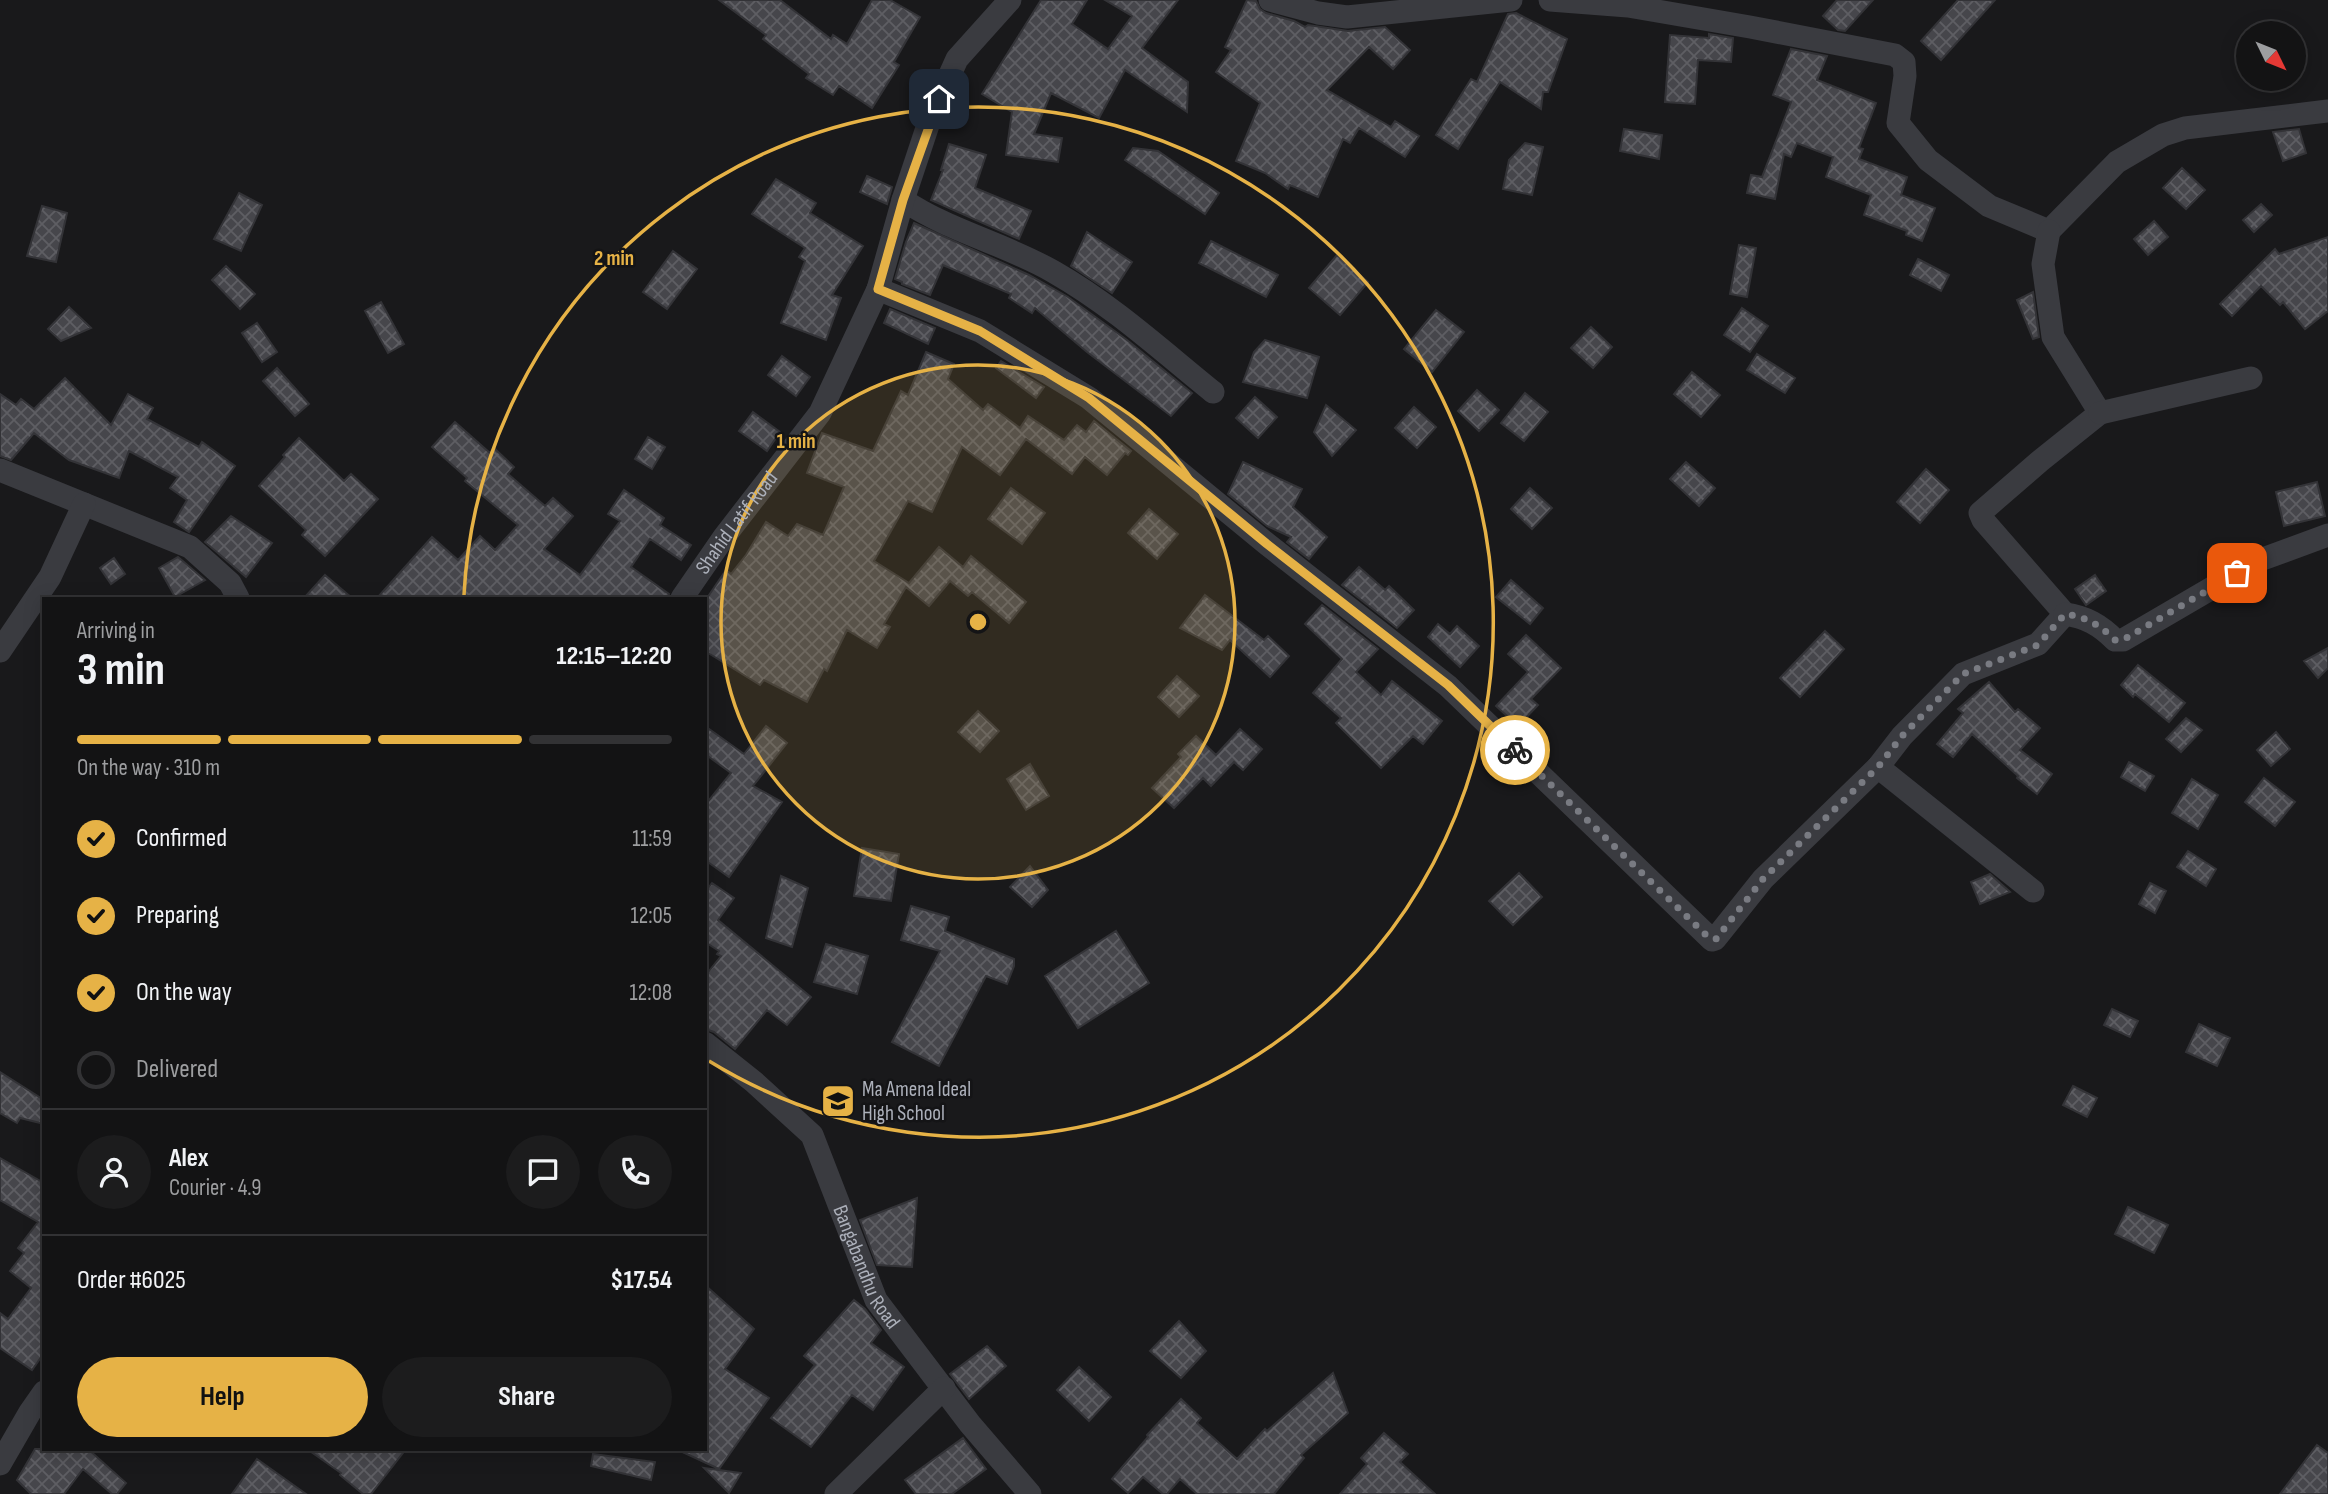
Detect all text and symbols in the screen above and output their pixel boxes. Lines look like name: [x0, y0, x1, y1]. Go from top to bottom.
north arrow: [2236, 21, 2306, 91]
map controls: [2236, 21, 2306, 91]
pin: [909, 69, 969, 129]
icon: home: [920, 80, 958, 118]
text: 2 min: [594, 246, 634, 271]
text: 1 min: [776, 429, 816, 454]
street label: Shahid Latif Road: [690, 466, 783, 579]
pin: [2207, 543, 2267, 603]
icon: bag: [2218, 554, 2256, 592]
centre of rings: [966, 610, 990, 634]
text: Arriving in: [77, 617, 155, 645]
text: 12:15–12:20: [556, 641, 672, 672]
text: 3 min: [77, 643, 165, 698]
courier: [1480, 715, 1550, 785]
icon: bike: [1496, 731, 1534, 769]
text: On the way · 310 m: [77, 754, 220, 782]
icon: check: [77, 820, 115, 858]
text: Confirmed: [136, 823, 227, 854]
text: 11:59: [632, 825, 672, 853]
icon: check: [77, 897, 115, 935]
text: Preparing: [136, 900, 219, 931]
text: 12:05: [630, 902, 672, 930]
icon: check: [77, 974, 115, 1012]
text: On the way: [136, 977, 232, 1008]
text: 12:08: [630, 979, 672, 1007]
text: Delivered: [136, 1054, 218, 1085]
place label: Ma Amena Ideal High School: [862, 1077, 971, 1126]
school or university icon: Ma Amena Ideal High School: [819, 1082, 857, 1120]
button: person: [77, 1135, 151, 1209]
button: chat: [506, 1135, 580, 1209]
button: phone: [598, 1135, 672, 1209]
text: Alex: [169, 1143, 209, 1174]
text: Courier · 4.9: [169, 1174, 261, 1202]
street label: Bangabandhu Road: [828, 1201, 906, 1333]
text: Order #6025: [77, 1265, 186, 1296]
text: $17.54: [610, 1265, 672, 1296]
button: Help: [77, 1357, 368, 1437]
button: Share: [382, 1357, 672, 1437]

